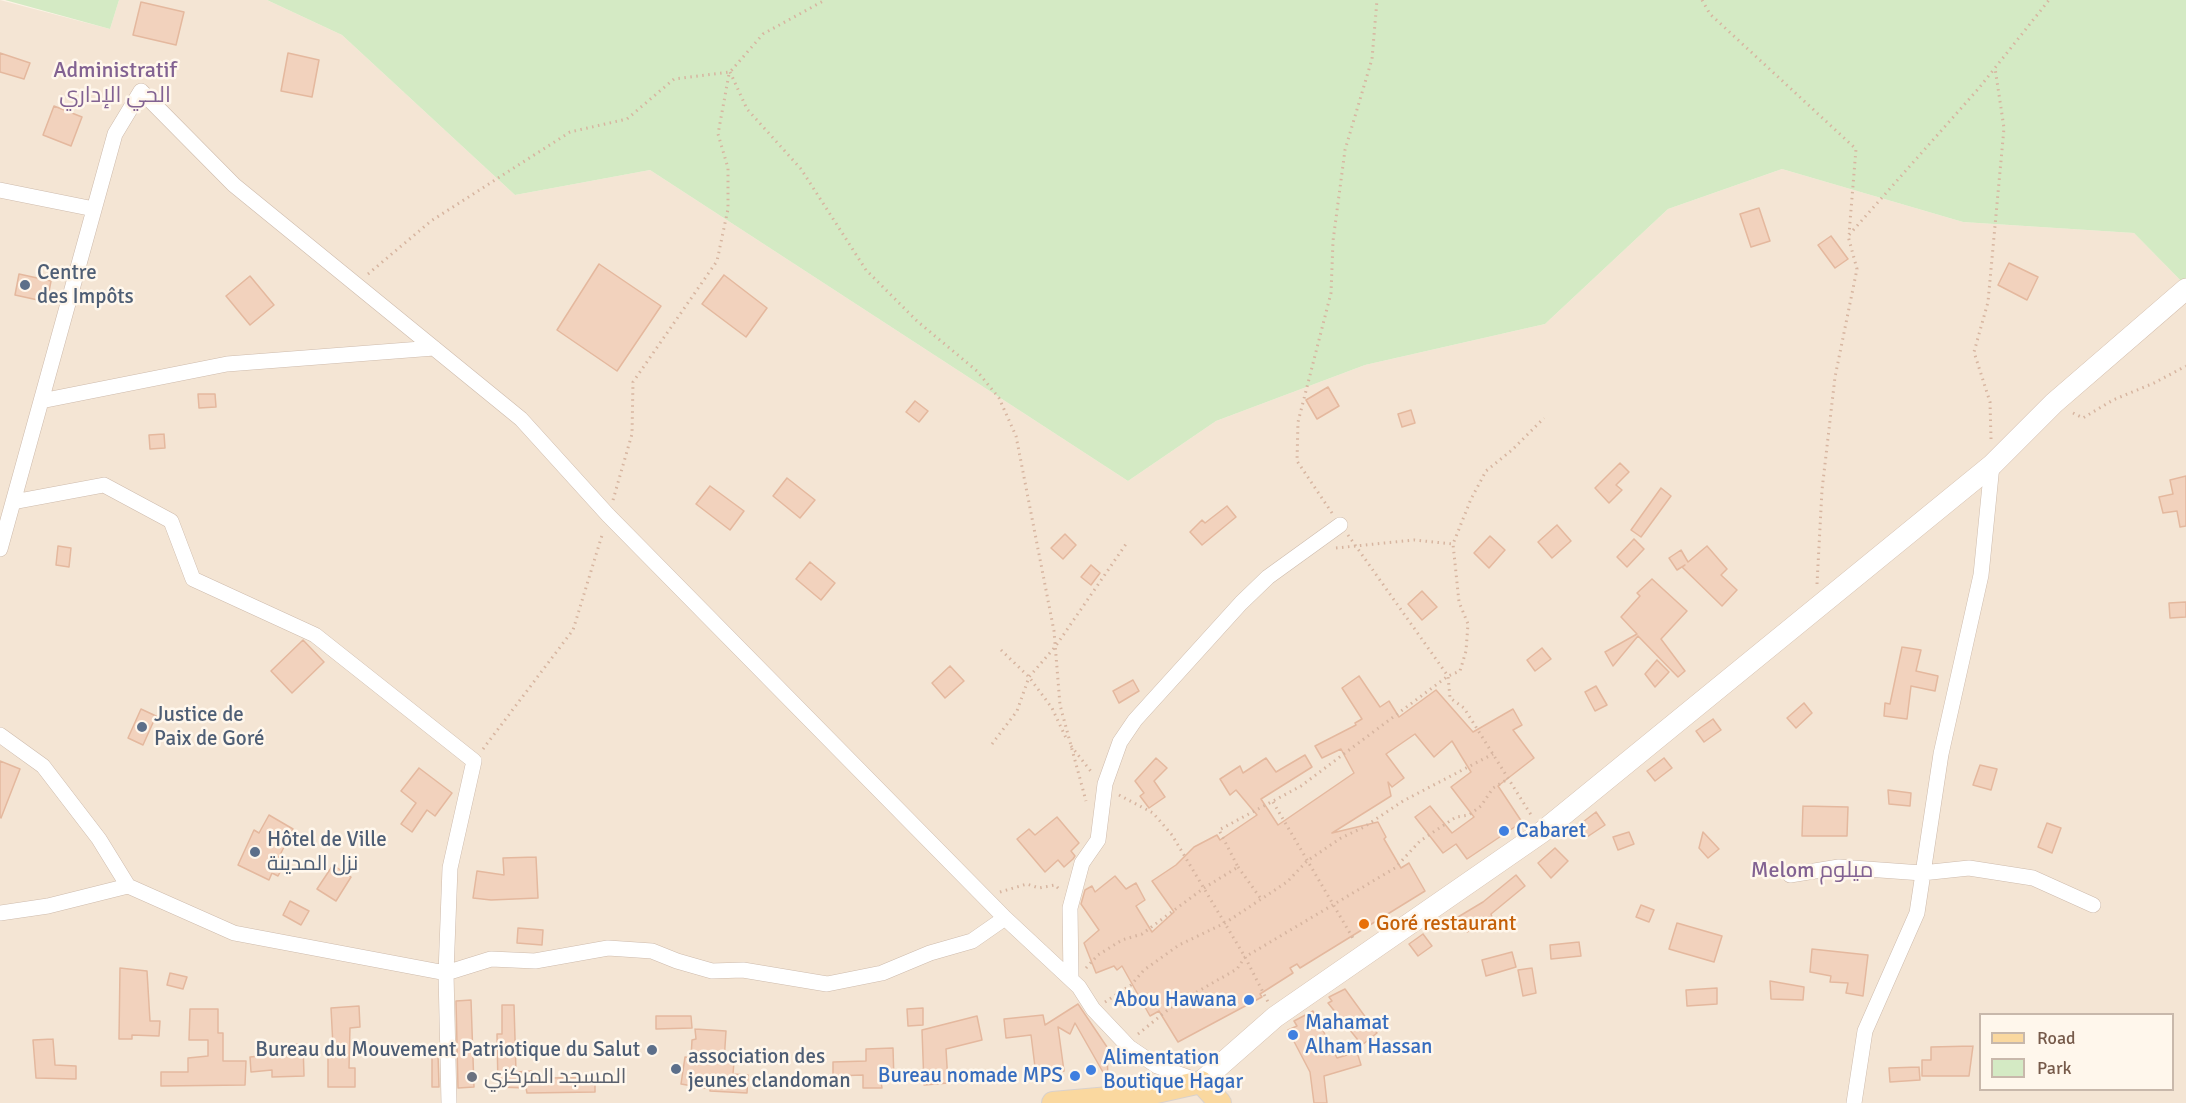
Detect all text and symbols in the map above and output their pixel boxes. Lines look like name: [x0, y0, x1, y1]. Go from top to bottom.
district label: Administratif الحي الإداري: [43, 58, 187, 110]
place label: Centre des Impôts: [37, 260, 134, 310]
marker: Centre des Impôts: [18, 278, 32, 292]
place label: Justice de Paix de Goré: [154, 702, 265, 752]
marker: Justice de Paix de Goré: [135, 720, 149, 734]
place label: Cabaret: [1516, 818, 1586, 844]
marker: Cabaret: [1497, 824, 1511, 838]
place label: Hôtel de Ville نزل المدينة: [267, 827, 387, 877]
marker: Hôtel de Ville نزل المدينة: [248, 845, 262, 859]
district label: Melom ميلوم: [1751, 858, 1873, 884]
place label: Goré restaurant: [1376, 911, 1516, 937]
marker: Goré restaurant: [1357, 917, 1371, 931]
place label: Abou Hawana: [1114, 987, 1237, 1013]
marker: Abou Hawana: [1242, 993, 1256, 1007]
place label: Mahamat Alham Hassan: [1305, 1010, 1433, 1060]
legend: [1979, 1013, 2174, 1091]
text: Road: [2037, 1027, 2076, 1049]
marker: Mahamat Alham Hassan: [1286, 1028, 1300, 1042]
place label: Bureau du Mouvement Patriotique du Salut: [255, 1037, 640, 1063]
marker: Bureau du Mouvement Patriotique du Salut: [645, 1043, 659, 1057]
place label: association des jeunes clandoman: [688, 1044, 851, 1094]
place label: Alimentation Boutique Hagar: [1103, 1045, 1243, 1095]
text: Park: [2037, 1057, 2072, 1079]
marker: association des jeunes clandoman: [669, 1062, 683, 1076]
place label: Bureau nomade MPS: [878, 1063, 1063, 1089]
marker: Alimentation Boutique Hagar: [1084, 1063, 1098, 1077]
place label: المسجد المركزي: [484, 1064, 626, 1090]
marker: Bureau nomade MPS: [1068, 1069, 1082, 1083]
marker: المسجد المركزي: [465, 1070, 479, 1084]

